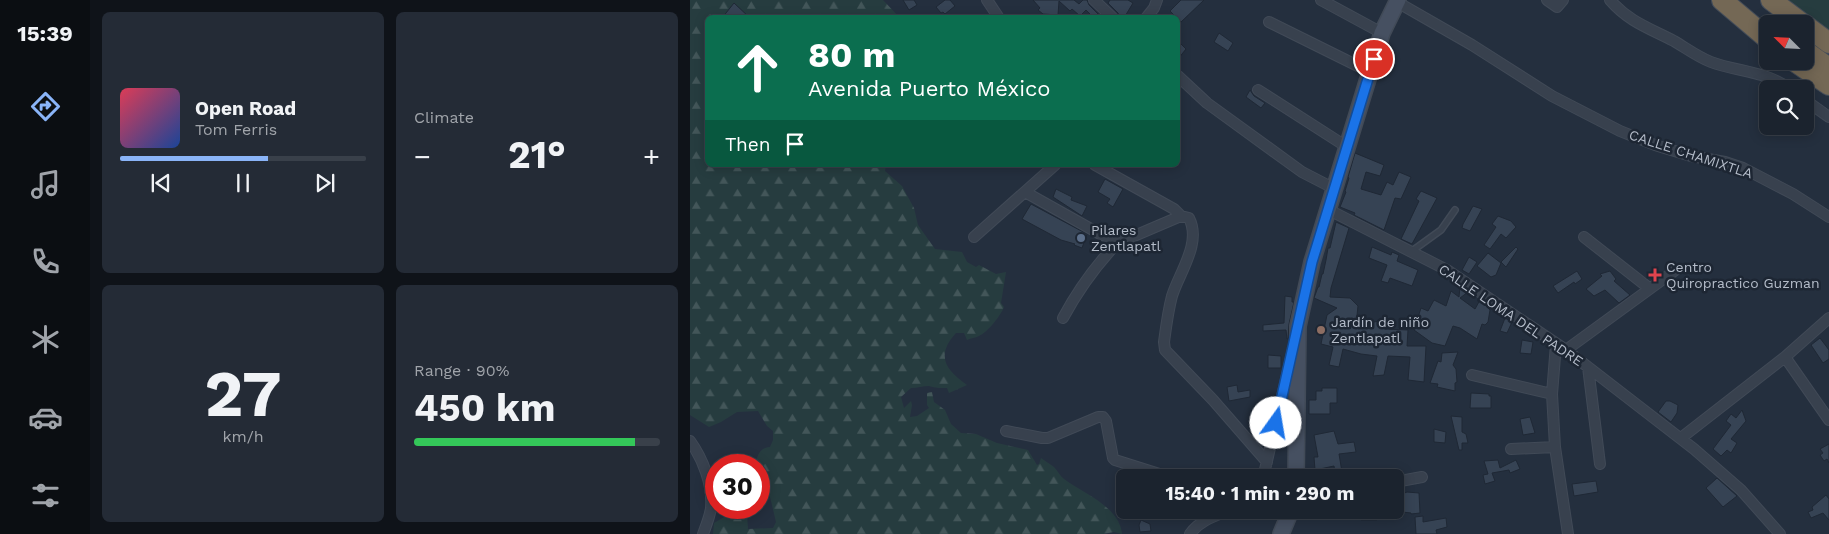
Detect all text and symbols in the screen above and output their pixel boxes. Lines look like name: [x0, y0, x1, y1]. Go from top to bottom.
north arrow: [1759, 15, 1814, 70]
map controls: [1759, 15, 1814, 135]
text: 15:39: [17, 21, 73, 46]
text: 80 m: [808, 34, 895, 76]
icon: ahead: [725, 35, 790, 100]
pin: [1353, 38, 1395, 80]
icon: arrive: [1360, 45, 1388, 73]
text: Avenida Puerto México: [808, 76, 1051, 101]
button: search: [1759, 80, 1814, 135]
icon: directions: [28, 89, 63, 124]
text: Open Road: [195, 97, 296, 120]
text: Climate: [414, 108, 474, 127]
text: Tom Ferris: [195, 120, 277, 139]
street label: CALLE CHAMIXTLA: [1627, 126, 1755, 182]
icon: arrive: [781, 130, 809, 158]
text: 21°: [508, 133, 566, 177]
text: Then: [725, 133, 771, 156]
text: −: [414, 140, 431, 173]
text: +: [643, 140, 660, 173]
icon: music: [28, 167, 63, 202]
icon: previous: [147, 169, 175, 197]
icon: pause: [229, 169, 257, 197]
icon: next: [311, 169, 339, 197]
place label: Pilares Zentlapatl: [1091, 222, 1161, 254]
marker: Pilares Zentlapatl: [1075, 232, 1087, 244]
icon: phone: [28, 244, 63, 279]
place label: Centro Quiropractico Guzman: [1666, 259, 1820, 291]
street label: CALLE LOMA DEL PADRE: [1436, 261, 1586, 369]
marker: Centro Quiropractico Guzman: [1648, 268, 1662, 282]
place label: Jardín de niño Zentlapatl: [1331, 314, 1429, 346]
icon: climate: [28, 322, 63, 357]
marker: Jardín de niño Zentlapatl: [1315, 324, 1327, 336]
text: 27: [204, 356, 282, 432]
text: Range · 90%: [414, 361, 509, 380]
text: 450 km: [414, 386, 555, 430]
position arrow: [1249, 396, 1301, 448]
icon: car: [28, 400, 63, 435]
text: km/h: [222, 427, 264, 446]
speed limit sign: 30: [705, 454, 770, 519]
icon: filters: [28, 478, 63, 513]
text: 15:40 · 1 min · 290 m: [1166, 482, 1354, 505]

